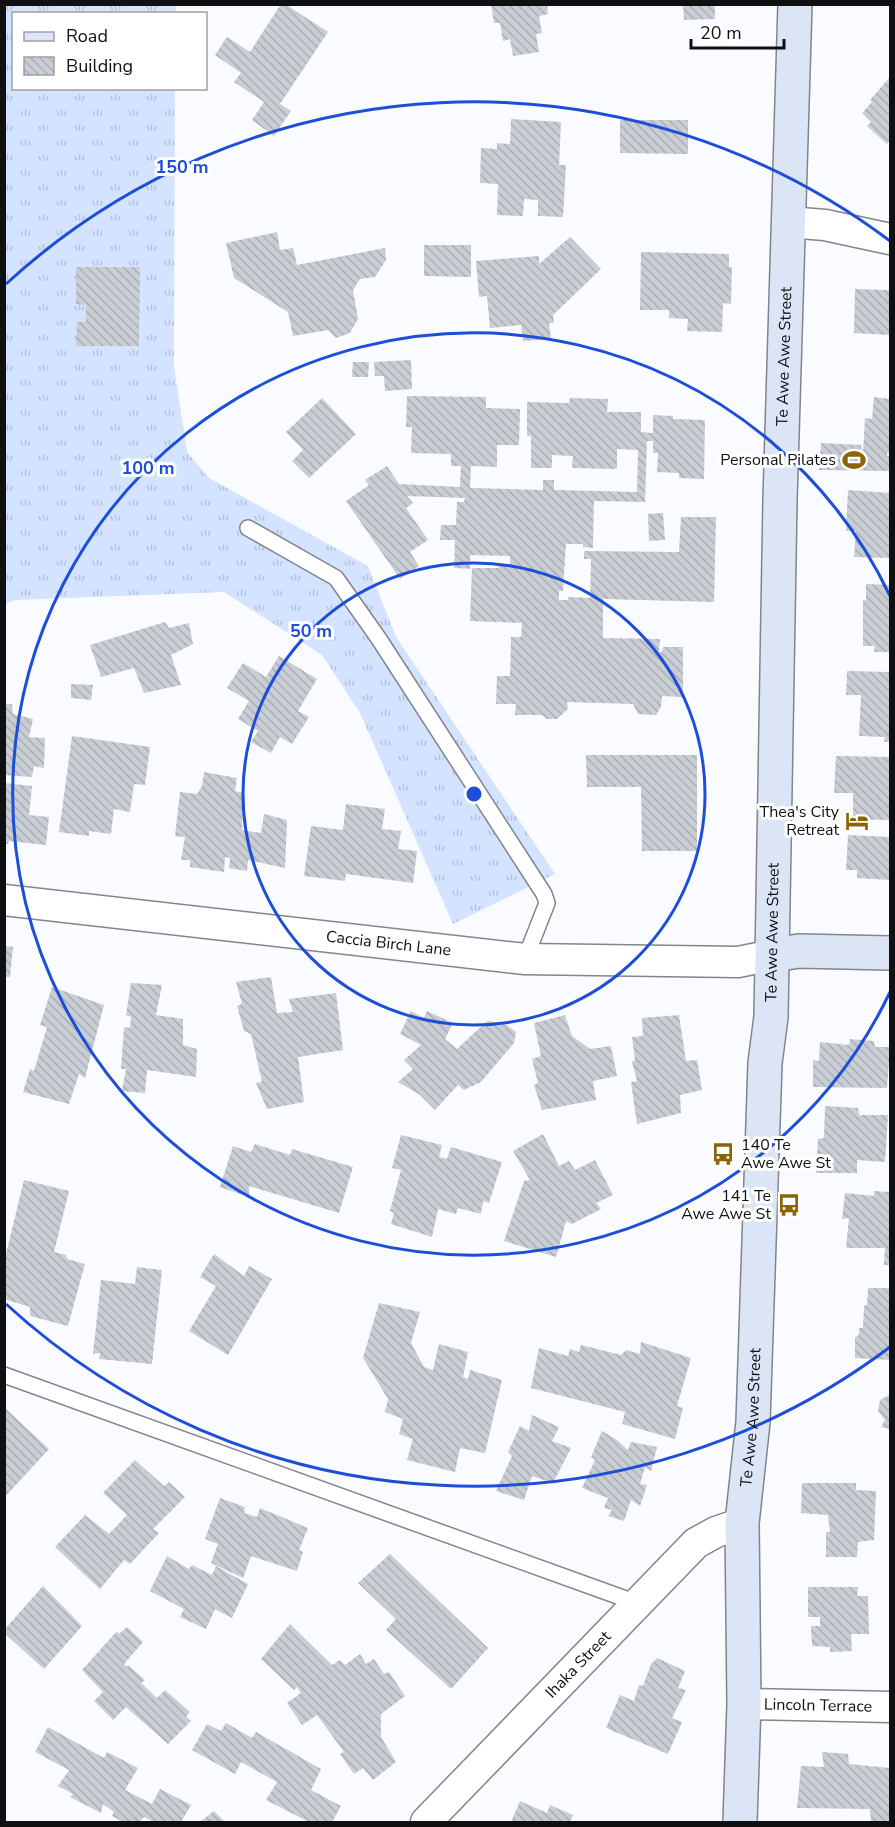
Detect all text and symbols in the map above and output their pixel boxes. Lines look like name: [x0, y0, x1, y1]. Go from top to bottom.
legend: [12, 12, 207, 90]
scale bar: [691, 12, 784, 50]
text: 20 m: [700, 21, 742, 45]
text: Road: [66, 24, 108, 48]
text: Building: [66, 54, 133, 78]
text: 150 m: [155, 155, 209, 179]
street label: Te Awe Awe Street: [771, 286, 797, 426]
sports icon: Personal Pilates: [841, 447, 867, 473]
place label: Personal Pilates: [720, 449, 836, 471]
text: 100 m: [121, 456, 175, 480]
text: 50 m: [290, 619, 332, 643]
centre of rings: [464, 784, 484, 804]
place label: Thea's City Retreat: [760, 801, 840, 841]
hotel icon: Thea's City Retreat: [844, 808, 870, 834]
street label: Te Awe Awe Street: [760, 862, 785, 1002]
street label: Caccia Birch Lane: [325, 926, 452, 962]
place label: 140 Te Awe Awe St: [741, 1134, 831, 1174]
bus stop icon: 140 Te Awe Awe St: [710, 1141, 736, 1167]
place label: 141 Te Awe Awe St: [681, 1185, 771, 1225]
bus stop icon: 141 Te Awe Awe St: [776, 1192, 802, 1218]
street label: Te Awe Awe Street: [735, 1347, 766, 1488]
street label: Ihaka Street: [541, 1626, 616, 1703]
street label: Lincoln Terrace: [764, 1693, 872, 1718]

